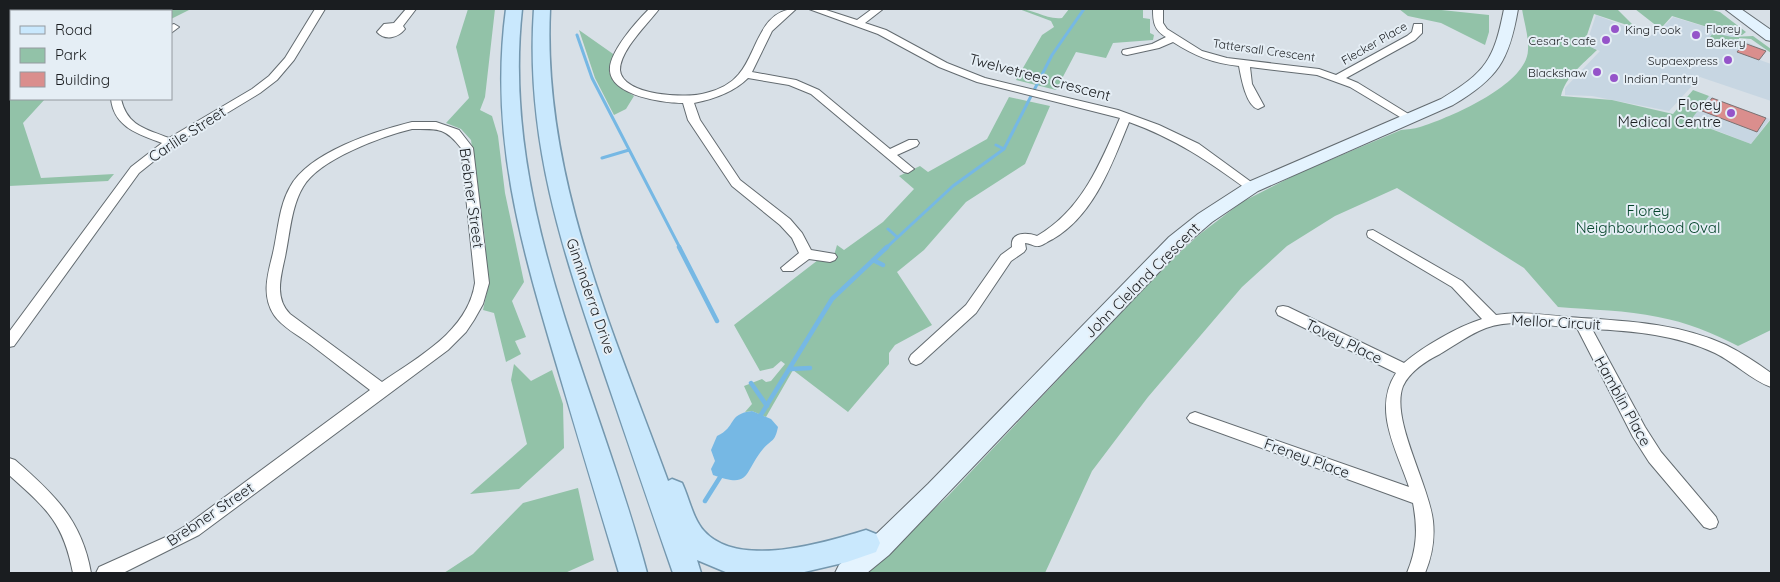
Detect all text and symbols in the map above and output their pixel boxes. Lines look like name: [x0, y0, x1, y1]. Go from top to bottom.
legend: [10, 10, 172, 100]
street label: Flecker Place: [1338, 18, 1410, 68]
text: Road: [55, 20, 92, 39]
place label: Florey Bakery: [1706, 21, 1745, 50]
place label: King Fook: [1625, 22, 1681, 37]
marker: King Fook: [1609, 23, 1621, 35]
marker: Florey Bakery: [1690, 29, 1702, 41]
place label: Cesar's cafe: [1528, 33, 1596, 48]
marker: Cesar's cafe: [1600, 34, 1612, 46]
street label: Tattersall Crescent: [1212, 35, 1316, 65]
text: Park: [55, 45, 87, 64]
street label: Twelvetrees Crescent: [967, 49, 1113, 105]
place label: Supaexpress: [1648, 53, 1718, 68]
marker: Supaexpress: [1722, 54, 1734, 66]
place label: Blackshaw: [1528, 65, 1587, 80]
marker: Blackshaw: [1591, 66, 1603, 78]
text: Building: [55, 70, 110, 89]
place label: Indian Pantry: [1624, 71, 1698, 86]
marker: Indian Pantry: [1608, 72, 1620, 84]
place label: Florey Medical Centre: [1617, 95, 1721, 131]
street label: Carlile Street: [145, 102, 229, 166]
marker: Florey Medical Centre: [1725, 107, 1737, 119]
street label: Brebner Street: [456, 147, 488, 249]
park label: Florey Neighbourhood Oval: [1576, 201, 1720, 237]
street label: John Cleland Crescent: [1080, 218, 1204, 342]
street label: Ginninderra Drive: [562, 236, 620, 356]
street label: Mellor Circuit: [1511, 310, 1601, 334]
street label: Tovey Place: [1303, 314, 1385, 368]
street label: Hamblin Place: [1590, 353, 1656, 449]
street label: Freney Place: [1262, 434, 1352, 482]
street label: Brebner Street: [163, 478, 257, 550]

